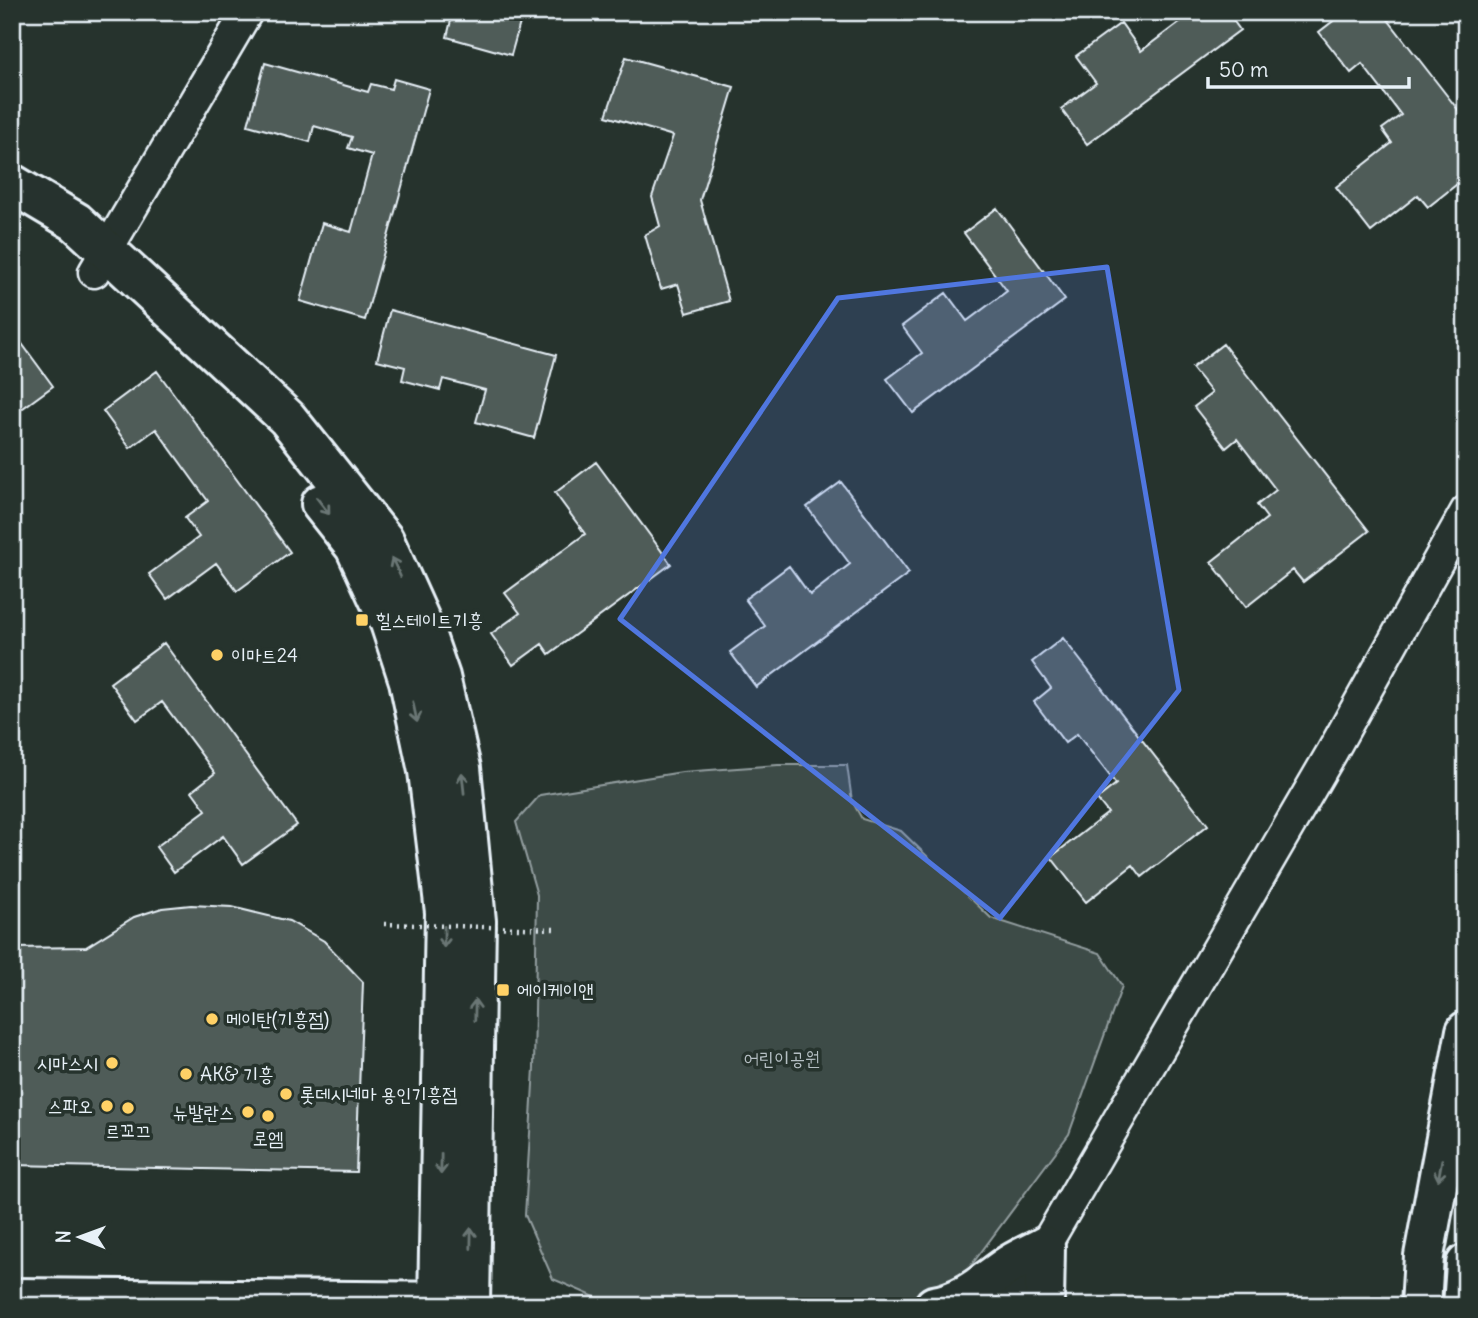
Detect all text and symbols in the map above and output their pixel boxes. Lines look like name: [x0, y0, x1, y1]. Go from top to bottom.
scale bar: [1208, 46, 1410, 90]
text: 50 m: [1219, 56, 1268, 83]
one-way arrow: [316, 497, 331, 515]
one-way arrow: [389, 557, 402, 578]
place label: 힐스테이트기흥: [376, 608, 483, 632]
marker: 힐스테이트기흥: [354, 612, 370, 628]
place label: 이마트24: [231, 643, 298, 667]
marker: 이마트24: [209, 647, 225, 663]
one-way arrow: [409, 700, 423, 723]
one-way arrow: [456, 772, 469, 795]
one-way arrow: [437, 925, 451, 948]
place label: 에이케이앤: [517, 978, 593, 1002]
marker: 에이케이앤: [495, 982, 511, 998]
one-way arrow: [468, 999, 482, 1022]
place label: 메이탄(기흥점): [226, 1007, 329, 1031]
marker: 메이탄(기흥점): [204, 1011, 220, 1027]
park label: 어린이공원: [744, 1046, 820, 1070]
place label: 시마스시: [37, 1051, 98, 1075]
marker: 시마스시: [104, 1055, 120, 1071]
place label: AK& 기흥: [200, 1062, 274, 1086]
marker: AK& 기흥: [178, 1066, 194, 1082]
place label: 롯데시네마 용인기흥점: [300, 1082, 457, 1106]
marker: 롯데시네마 용인기흥점: [278, 1086, 294, 1102]
place label: 스파오: [47, 1094, 93, 1118]
marker: 스파오: [99, 1098, 115, 1114]
marker: 르꼬끄: [120, 1100, 136, 1116]
place label: 뉴발란스: [173, 1100, 234, 1124]
marker: 뉴발란스: [240, 1104, 256, 1120]
marker: 로엠: [260, 1108, 276, 1124]
place label: 르꼬끄: [105, 1118, 151, 1142]
place label: 로엠: [253, 1126, 283, 1150]
one-way arrow: [435, 1152, 448, 1175]
one-way arrow: [1432, 1158, 1446, 1181]
north arrow: [46, 1202, 116, 1272]
one-way arrow: [464, 1226, 478, 1249]
text: N: [51, 1230, 75, 1243]

